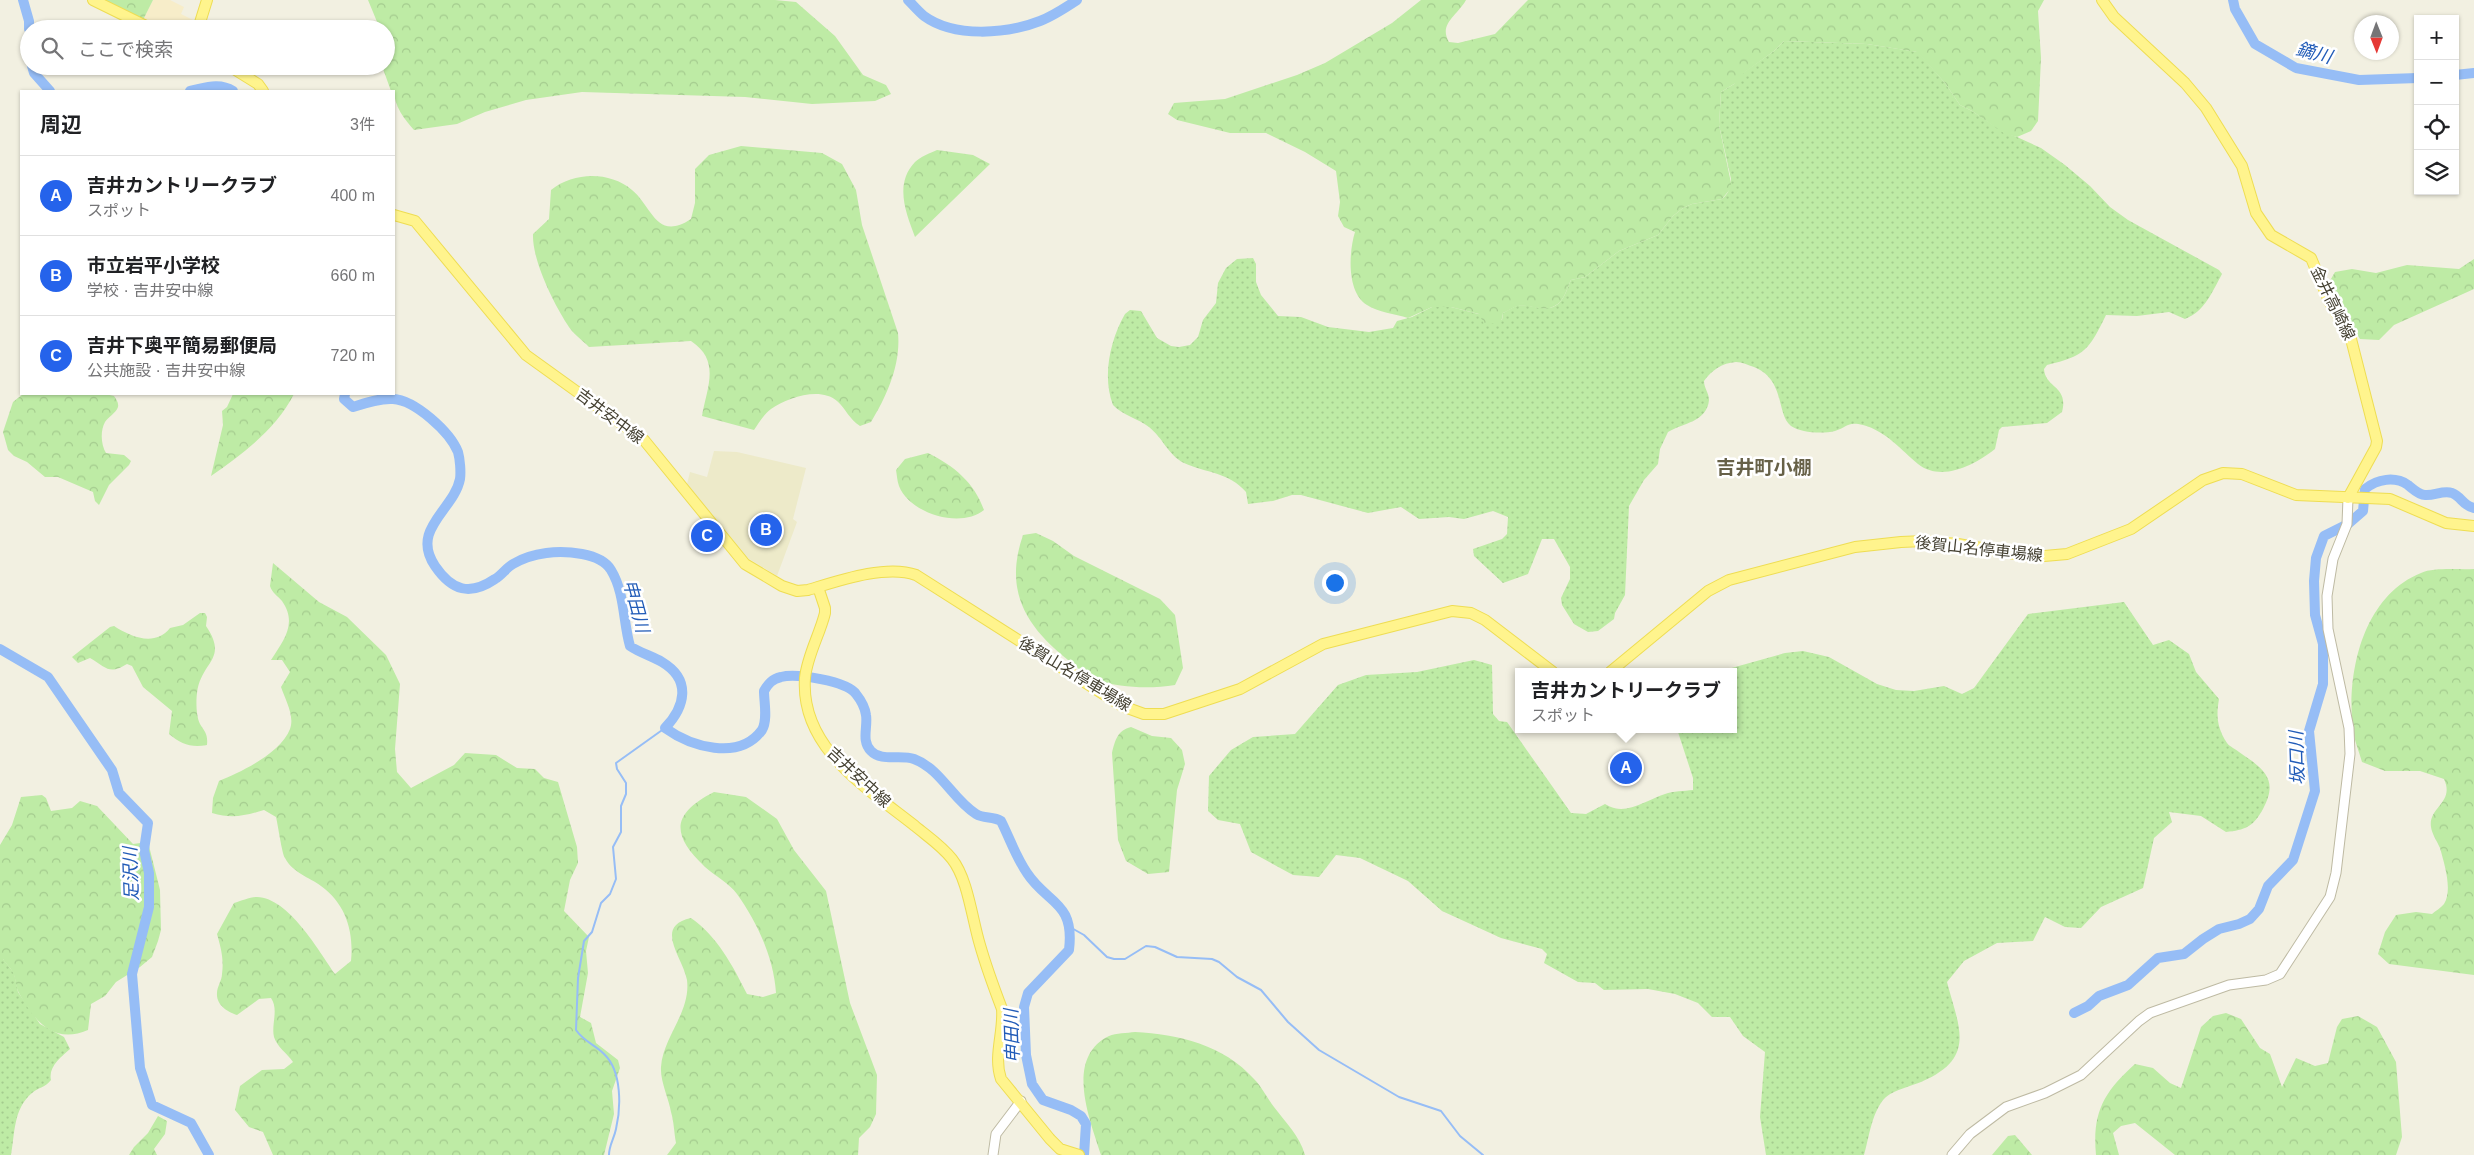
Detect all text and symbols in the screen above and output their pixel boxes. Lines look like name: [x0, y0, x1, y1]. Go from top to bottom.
north arrow: [2354, 15, 2399, 60]
map controls: [2414, 15, 2459, 195]
button: +: [2414, 15, 2459, 60]
search box: [20, 20, 395, 75]
icon: search: [38, 34, 66, 62]
text: ここで検索: [78, 39, 173, 60]
water label: 鏑川: [2294, 39, 2336, 68]
button: −: [2414, 60, 2459, 105]
button: locate: [2414, 105, 2459, 150]
text: 周辺: [40, 113, 82, 136]
text: 3件: [350, 116, 375, 133]
button: layers: [2414, 150, 2459, 195]
text: 吉井カントリークラブ: [87, 175, 277, 196]
text: A: [50, 187, 62, 204]
text: 400 m: [331, 187, 375, 204]
text: スポット: [87, 202, 151, 219]
text: 市立岩平小学校: [87, 255, 220, 276]
street label: 金井高崎線: [2308, 263, 2358, 343]
text: B: [50, 267, 62, 284]
text: 660 m: [331, 267, 375, 284]
text: 学校 · 吉井安中線: [87, 282, 213, 299]
text: 吉井下奥平簡易郵便局: [87, 335, 277, 356]
text: C: [50, 347, 62, 364]
text: 720 m: [331, 347, 375, 364]
text: 公共施設 · 吉井安中線: [87, 362, 245, 379]
street label: 吉井安中線: [573, 385, 647, 447]
district label: 吉井町小棚: [1716, 457, 1812, 478]
pin: B: [750, 511, 782, 549]
pin: C: [691, 517, 723, 555]
street label: 後賀山名停車場線: [1914, 534, 2044, 564]
your location: [1322, 570, 1348, 596]
water label: 申田川: [619, 577, 653, 637]
street label: 後賀山名停車場線: [1016, 634, 1134, 714]
popup: [1515, 668, 1737, 733]
text: 吉井カントリークラブ: [1531, 680, 1721, 701]
text: スポット: [1531, 707, 1595, 724]
water label: 坂口川: [2286, 729, 2308, 785]
street label: 吉井安中線: [824, 743, 894, 811]
pin: A: [1610, 749, 1642, 787]
water label: 足沢川: [120, 845, 142, 901]
water label: 申田川: [1001, 1007, 1023, 1063]

